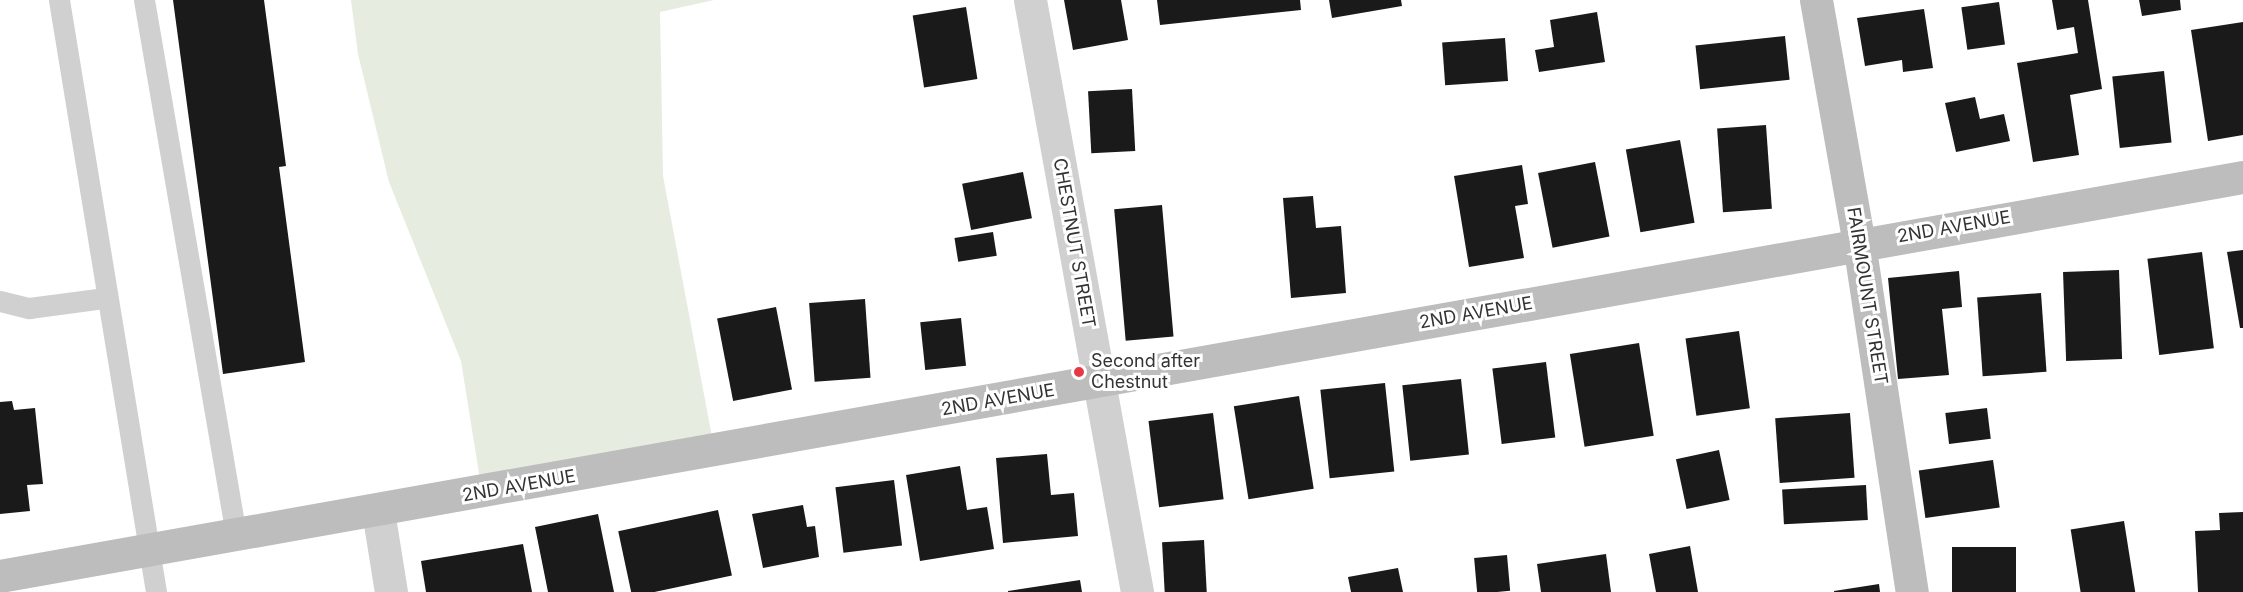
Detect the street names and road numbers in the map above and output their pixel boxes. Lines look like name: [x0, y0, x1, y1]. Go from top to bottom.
street label: CHESTNUT STREET: [1048, 156, 1100, 330]
street label: FAIRMOUNT STREET: [1842, 206, 1892, 386]
street label: 2ND AVENUE: [1896, 206, 2012, 248]
street label: 2ND AVENUE: [1418, 292, 1534, 334]
street label: 2ND AVENUE: [940, 379, 1056, 421]
street label: 2ND AVENUE: [461, 465, 577, 507]

